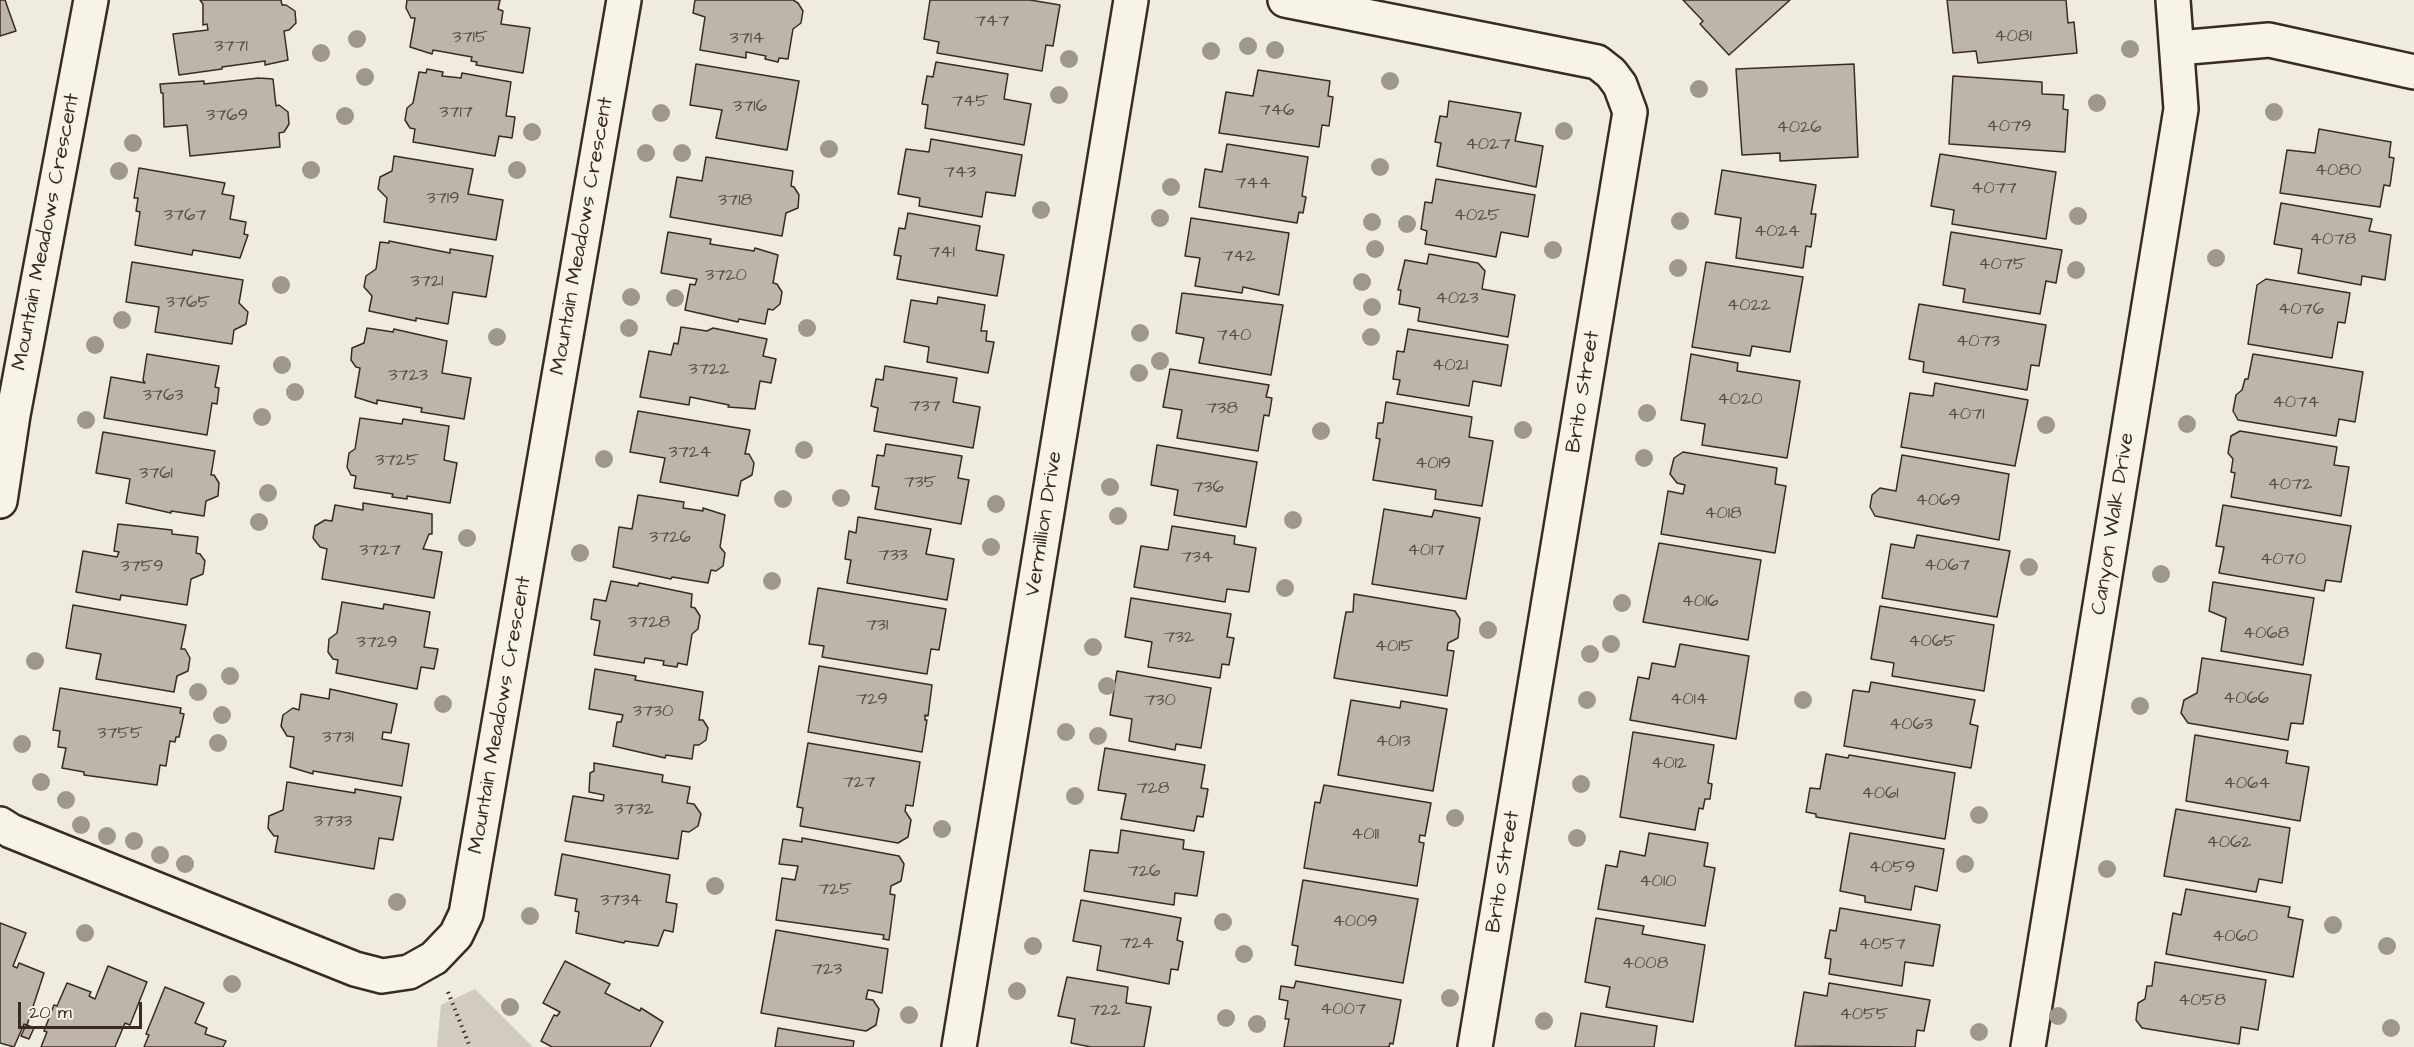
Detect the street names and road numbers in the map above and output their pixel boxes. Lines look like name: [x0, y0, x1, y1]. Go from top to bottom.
street label: Mountain Meadows Crescent: [8, 91, 86, 373]
street label: Mountain Meadows Crescent: [546, 95, 620, 377]
street label: Brito Street: [1562, 329, 1606, 455]
street label: Canyon Walk Drive: [2087, 431, 2141, 617]
street label: Vermillion Drive: [1021, 450, 1069, 598]
street label: Mountain Meadows Crescent: [464, 574, 538, 856]
street label: Brito Street: [1482, 809, 1526, 935]

